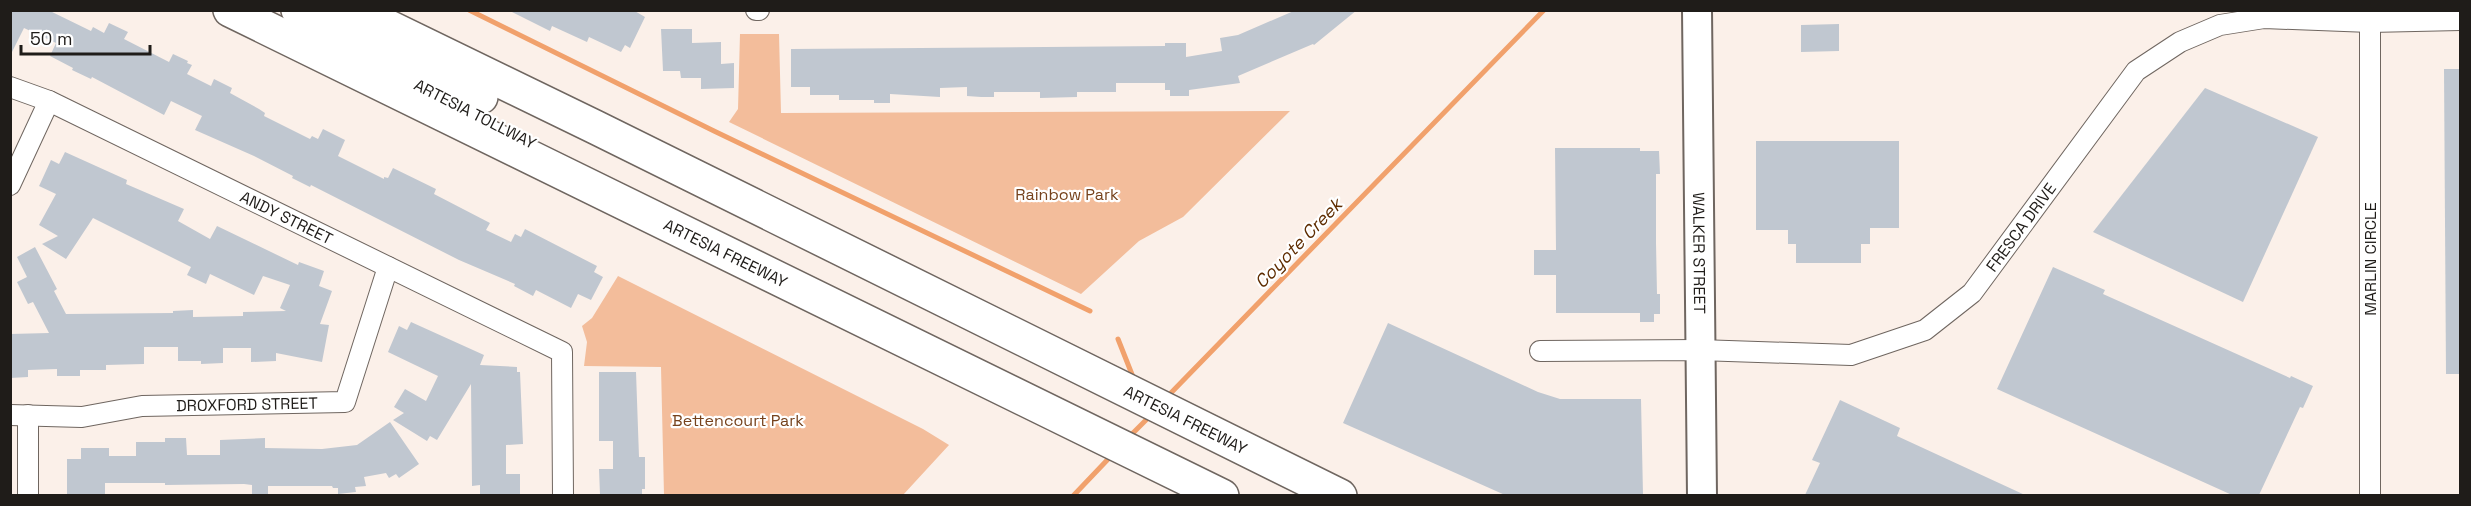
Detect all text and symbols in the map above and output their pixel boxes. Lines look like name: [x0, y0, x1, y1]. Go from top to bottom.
scale bar: [21, 18, 150, 56]
text: 50 m: [30, 27, 72, 50]
street label: ARTESIA TOLLWAY: [410, 74, 540, 154]
street label: FRESCA DRIVE: [1981, 178, 2060, 276]
park label: Rainbow Park: [1015, 184, 1119, 205]
street label: ANDY STREET: [237, 186, 337, 249]
water label: Coyote Creek: [1249, 191, 1348, 293]
street label: WALKER STREET: [1688, 192, 1711, 314]
street label: MARLIN CIRCLE: [2360, 202, 2381, 316]
street label: ARTESIA FREEWAY: [660, 214, 791, 292]
street label: ARTESIA FREEWAY: [1120, 380, 1251, 459]
street label: DROXFORD STREET: [176, 392, 318, 416]
park label: Bettencourt Park: [672, 410, 804, 431]

